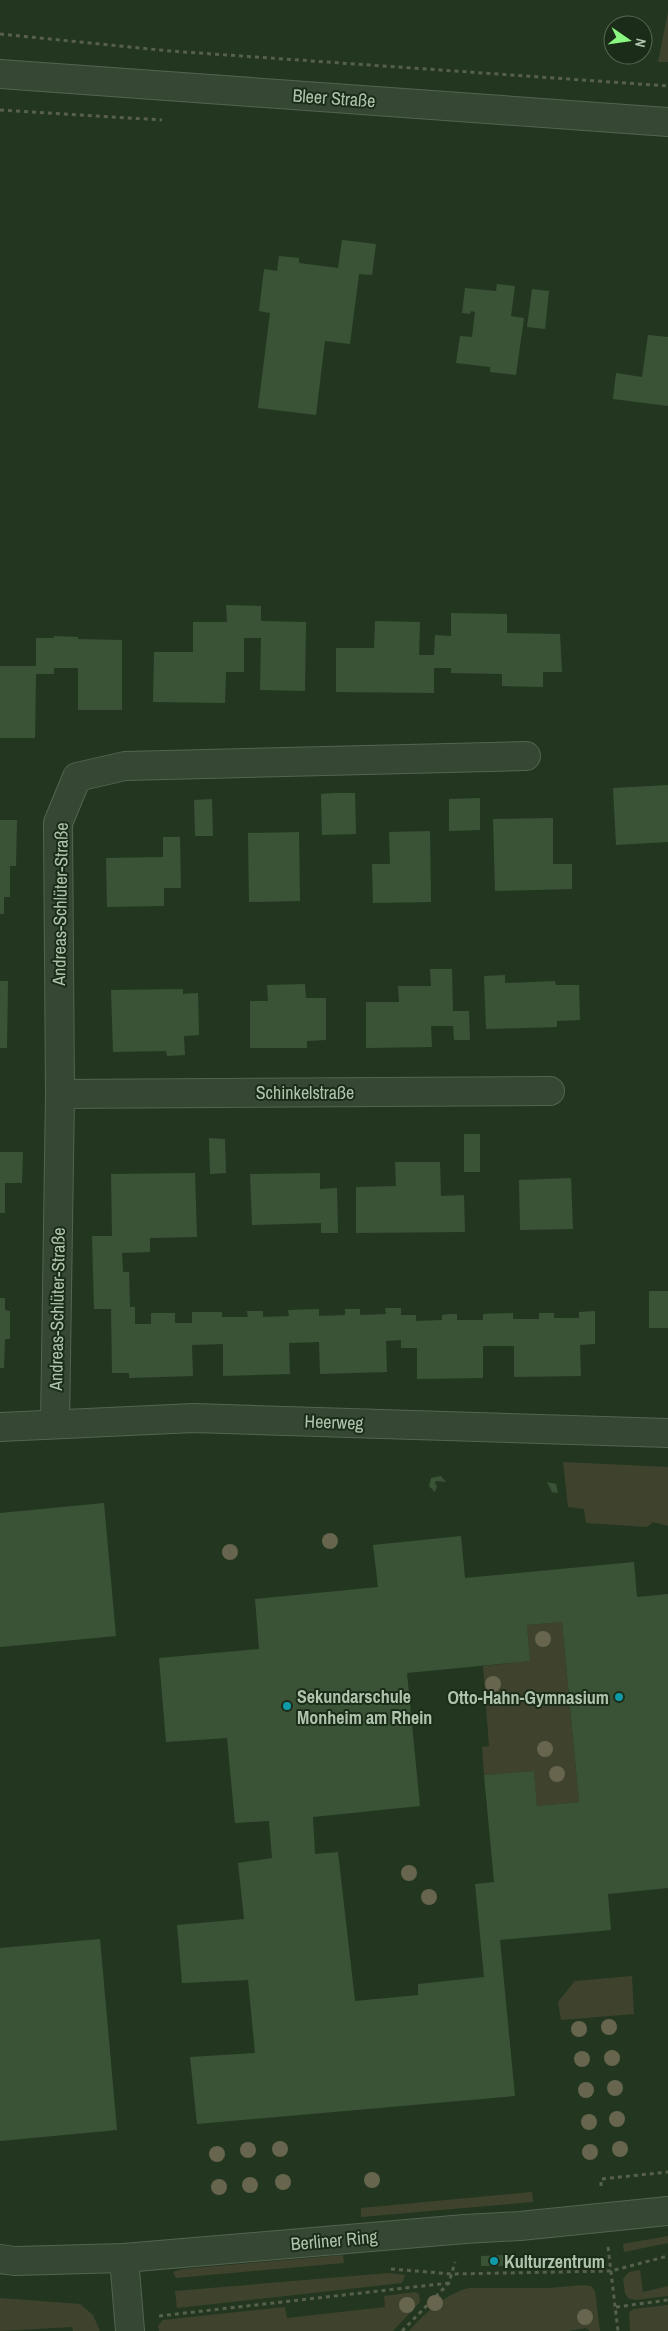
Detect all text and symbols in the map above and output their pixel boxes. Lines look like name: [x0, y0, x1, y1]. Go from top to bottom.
north arrow: [603, 15, 653, 65]
text: N: [631, 37, 650, 49]
street label: Bleer Straße: [292, 83, 376, 113]
street label: Andreas-Schlüter-Straße: [46, 822, 74, 987]
street label: Schinkelstraße: [256, 1080, 354, 1105]
street label: Andreas-Schlüter-Straße: [43, 1227, 71, 1392]
street label: Heerweg: [304, 1408, 365, 1436]
place label: Sekundarschule Monheim am Rhein: [297, 1684, 432, 1730]
place label: Otto-Hahn-Gymnasium: [447, 1685, 609, 1710]
marker: Otto-Hahn-Gymnasium: [613, 1691, 625, 1703]
marker: Sekundarschule Monheim am Rhein: [281, 1700, 293, 1712]
street label: Berliner Ring: [290, 2224, 379, 2256]
place label: Kulturzentrum: [504, 2249, 605, 2274]
marker: Kulturzentrum: [488, 2255, 500, 2267]

